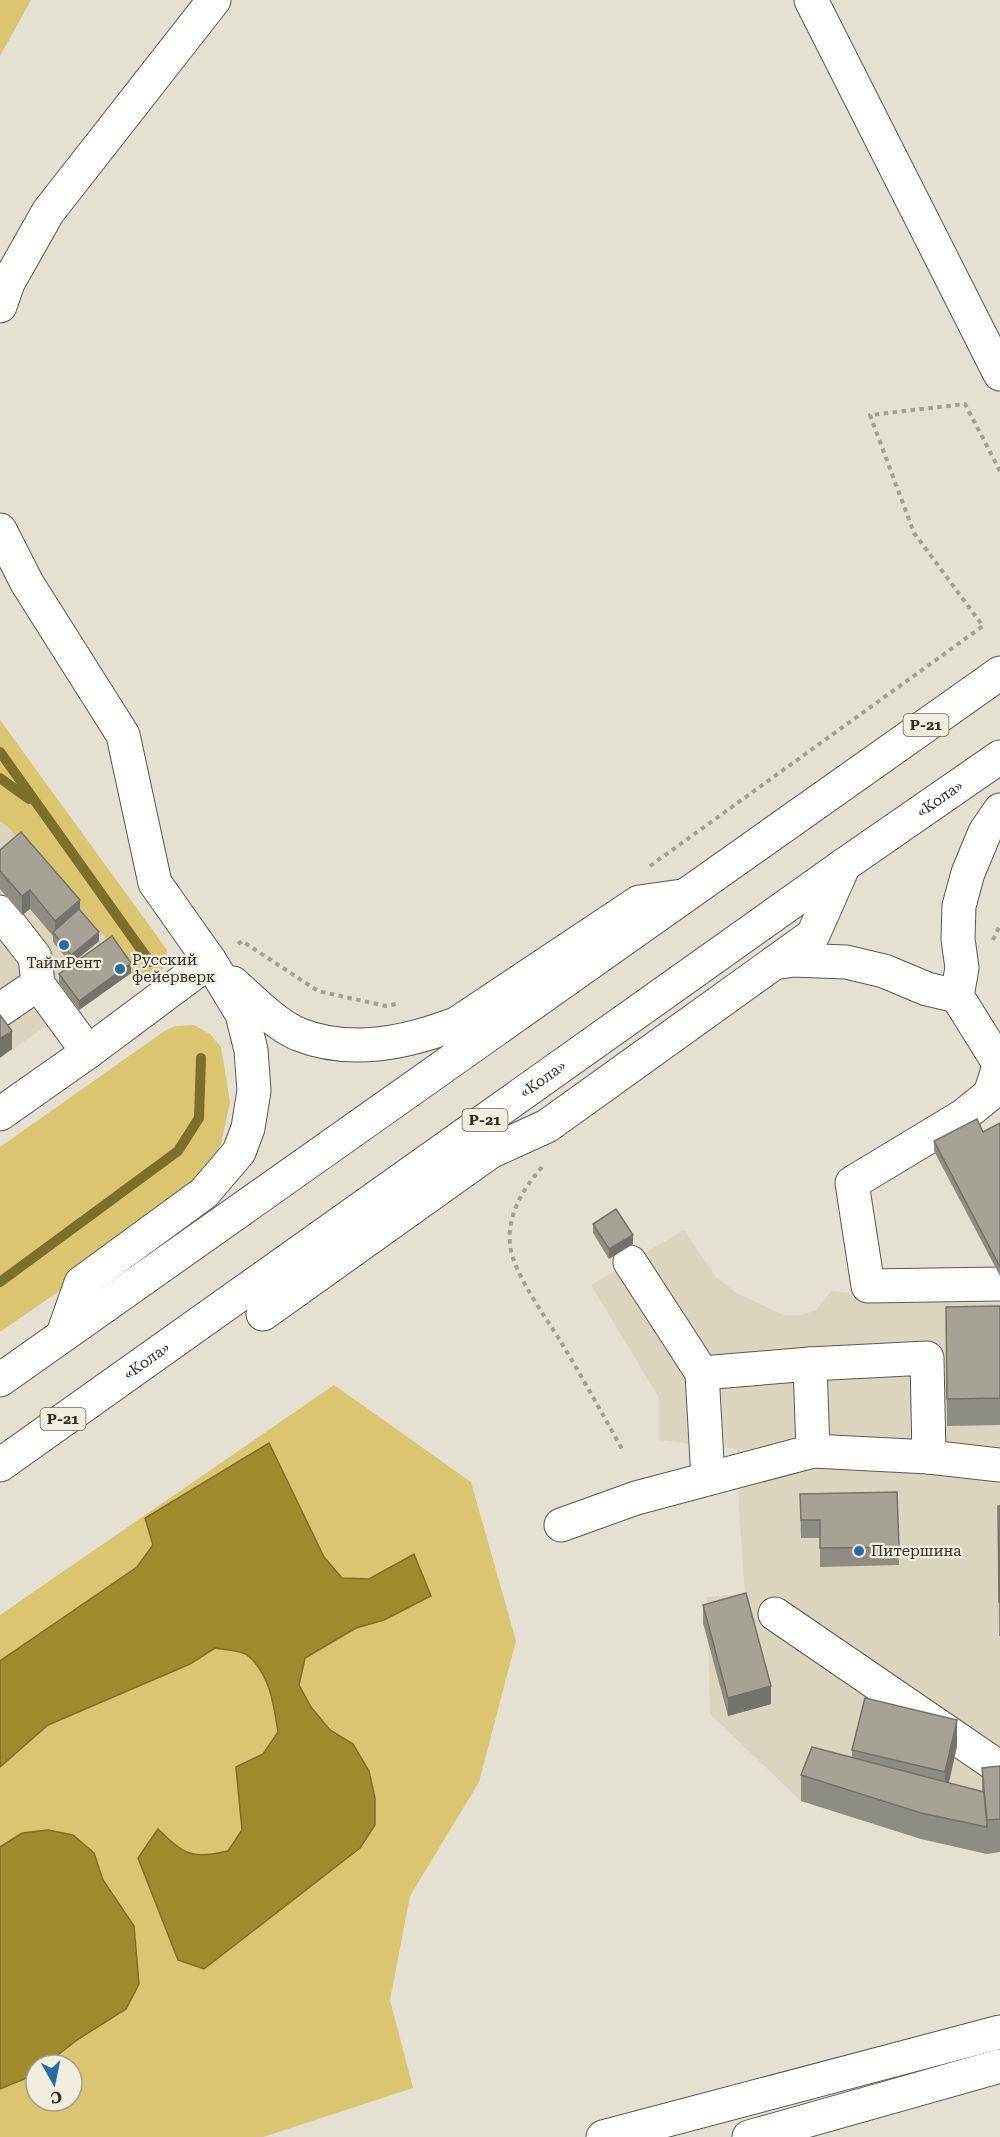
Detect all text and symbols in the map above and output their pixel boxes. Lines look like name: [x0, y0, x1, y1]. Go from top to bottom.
road number: Р-21: [904, 714, 948, 736]
street label: «Кола»: [913, 776, 966, 821]
marker: ТаймРент: [57, 938, 71, 952]
place label: Русский фейерверк: [132, 951, 216, 986]
place label: ТаймРент: [26, 954, 102, 972]
marker: Русский фейерверк: [113, 962, 127, 976]
street label: «Кола»: [516, 1057, 569, 1102]
road number: Р-21: [462, 1109, 508, 1131]
street label: «Кола»: [120, 1338, 173, 1383]
road number: Р-21: [40, 1408, 86, 1430]
place label: Питершина: [871, 1542, 961, 1560]
marker: Питершина: [852, 1544, 866, 1558]
north arrow: [24, 2053, 84, 2113]
text: С: [49, 2087, 63, 2108]

